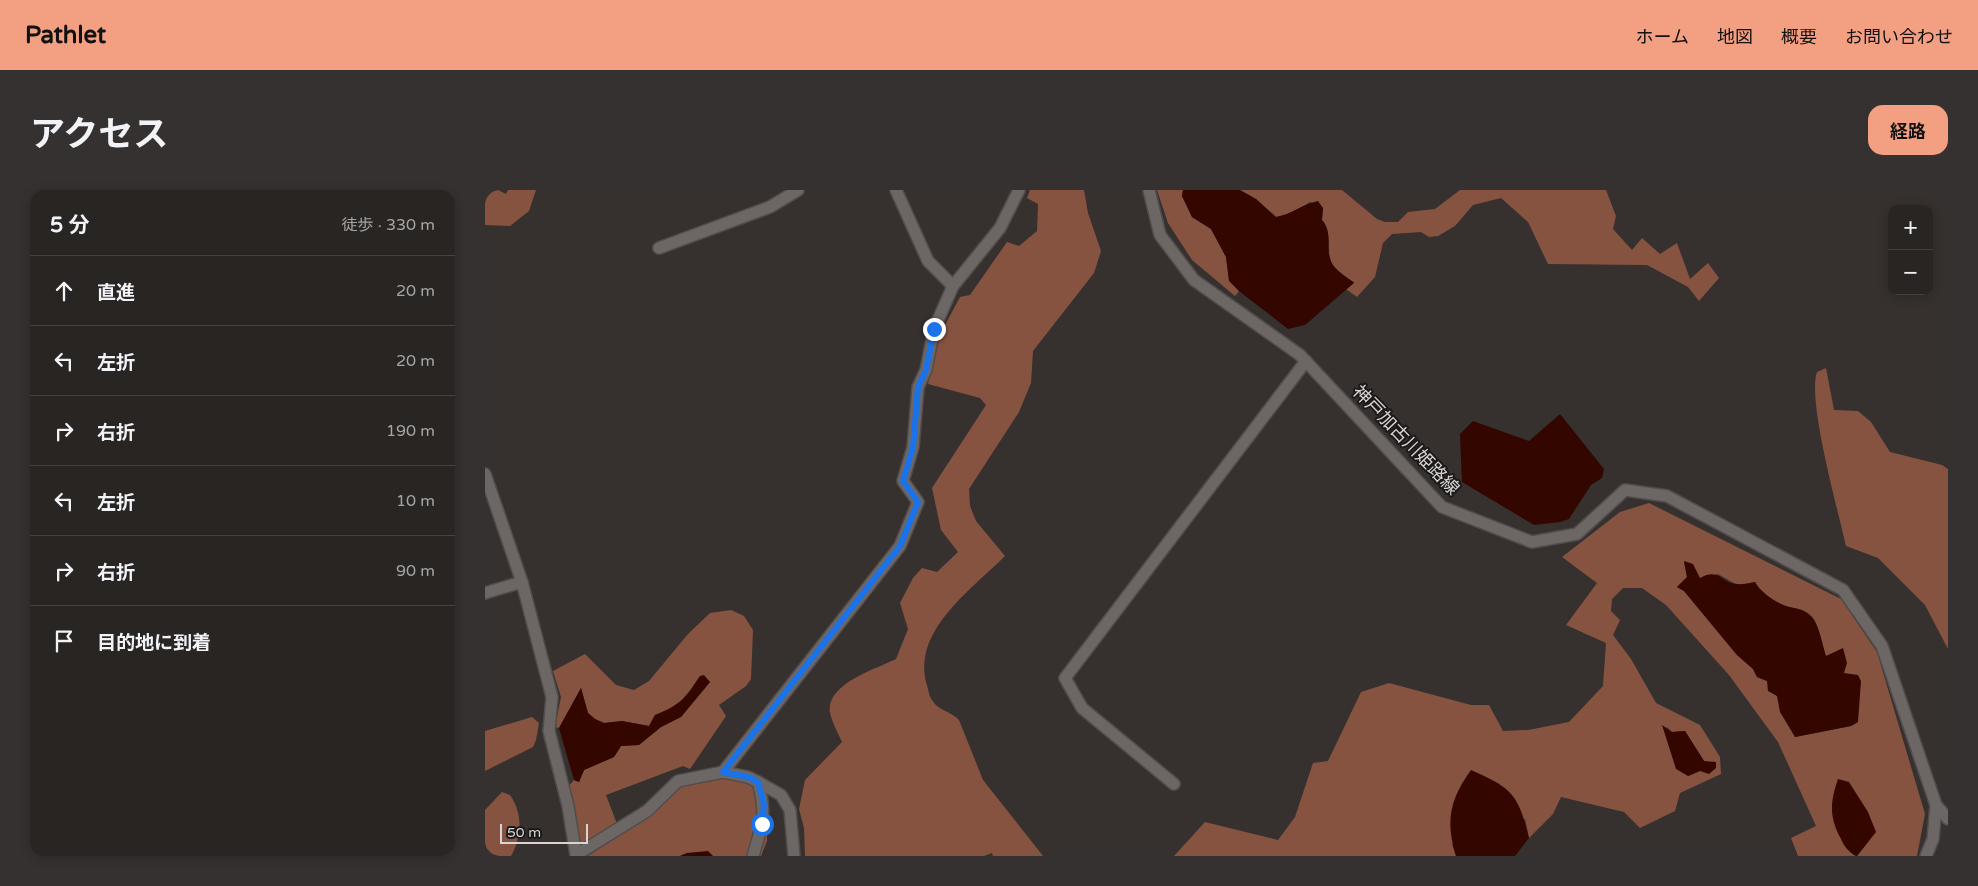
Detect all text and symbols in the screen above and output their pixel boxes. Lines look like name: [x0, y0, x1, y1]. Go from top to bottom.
text: Pathlet: [25, 21, 106, 50]
text: ホーム: [1636, 26, 1689, 48]
text: 地図: [1717, 26, 1753, 48]
text: 概要: [1781, 26, 1817, 48]
text: お問い合わせ: [1845, 26, 1953, 48]
button: 経路: [1868, 105, 1948, 155]
text: アクセス: [30, 114, 168, 156]
map controls: [1888, 205, 1933, 295]
button: +: [1888, 205, 1933, 250]
text: 5 分: [50, 213, 90, 238]
text: 徒歩 · 330 m: [342, 215, 435, 235]
button: −: [1888, 250, 1933, 295]
icon: ahead: [50, 277, 78, 305]
text: 20 m: [396, 281, 435, 301]
text: 直進: [97, 282, 135, 304]
route end: [923, 318, 946, 341]
icon: left: [50, 347, 78, 375]
text: 20 m: [396, 351, 435, 371]
text: 左折: [97, 352, 135, 374]
street label: 神戸加古川姫路線: [1348, 381, 1464, 499]
icon: right: [50, 417, 78, 445]
text: 190 m: [386, 421, 435, 441]
text: 右折: [97, 422, 135, 444]
icon: left: [50, 487, 78, 515]
text: 10 m: [396, 491, 435, 511]
text: 左折: [97, 492, 135, 514]
icon: right: [50, 557, 78, 585]
text: 90 m: [396, 561, 435, 581]
text: 右折: [97, 562, 135, 584]
icon: arrive: [50, 627, 78, 655]
text: 目的地に到着: [97, 632, 211, 654]
route start: [751, 813, 774, 836]
scale bar: [500, 821, 587, 844]
text: 50 m: [507, 824, 541, 841]

